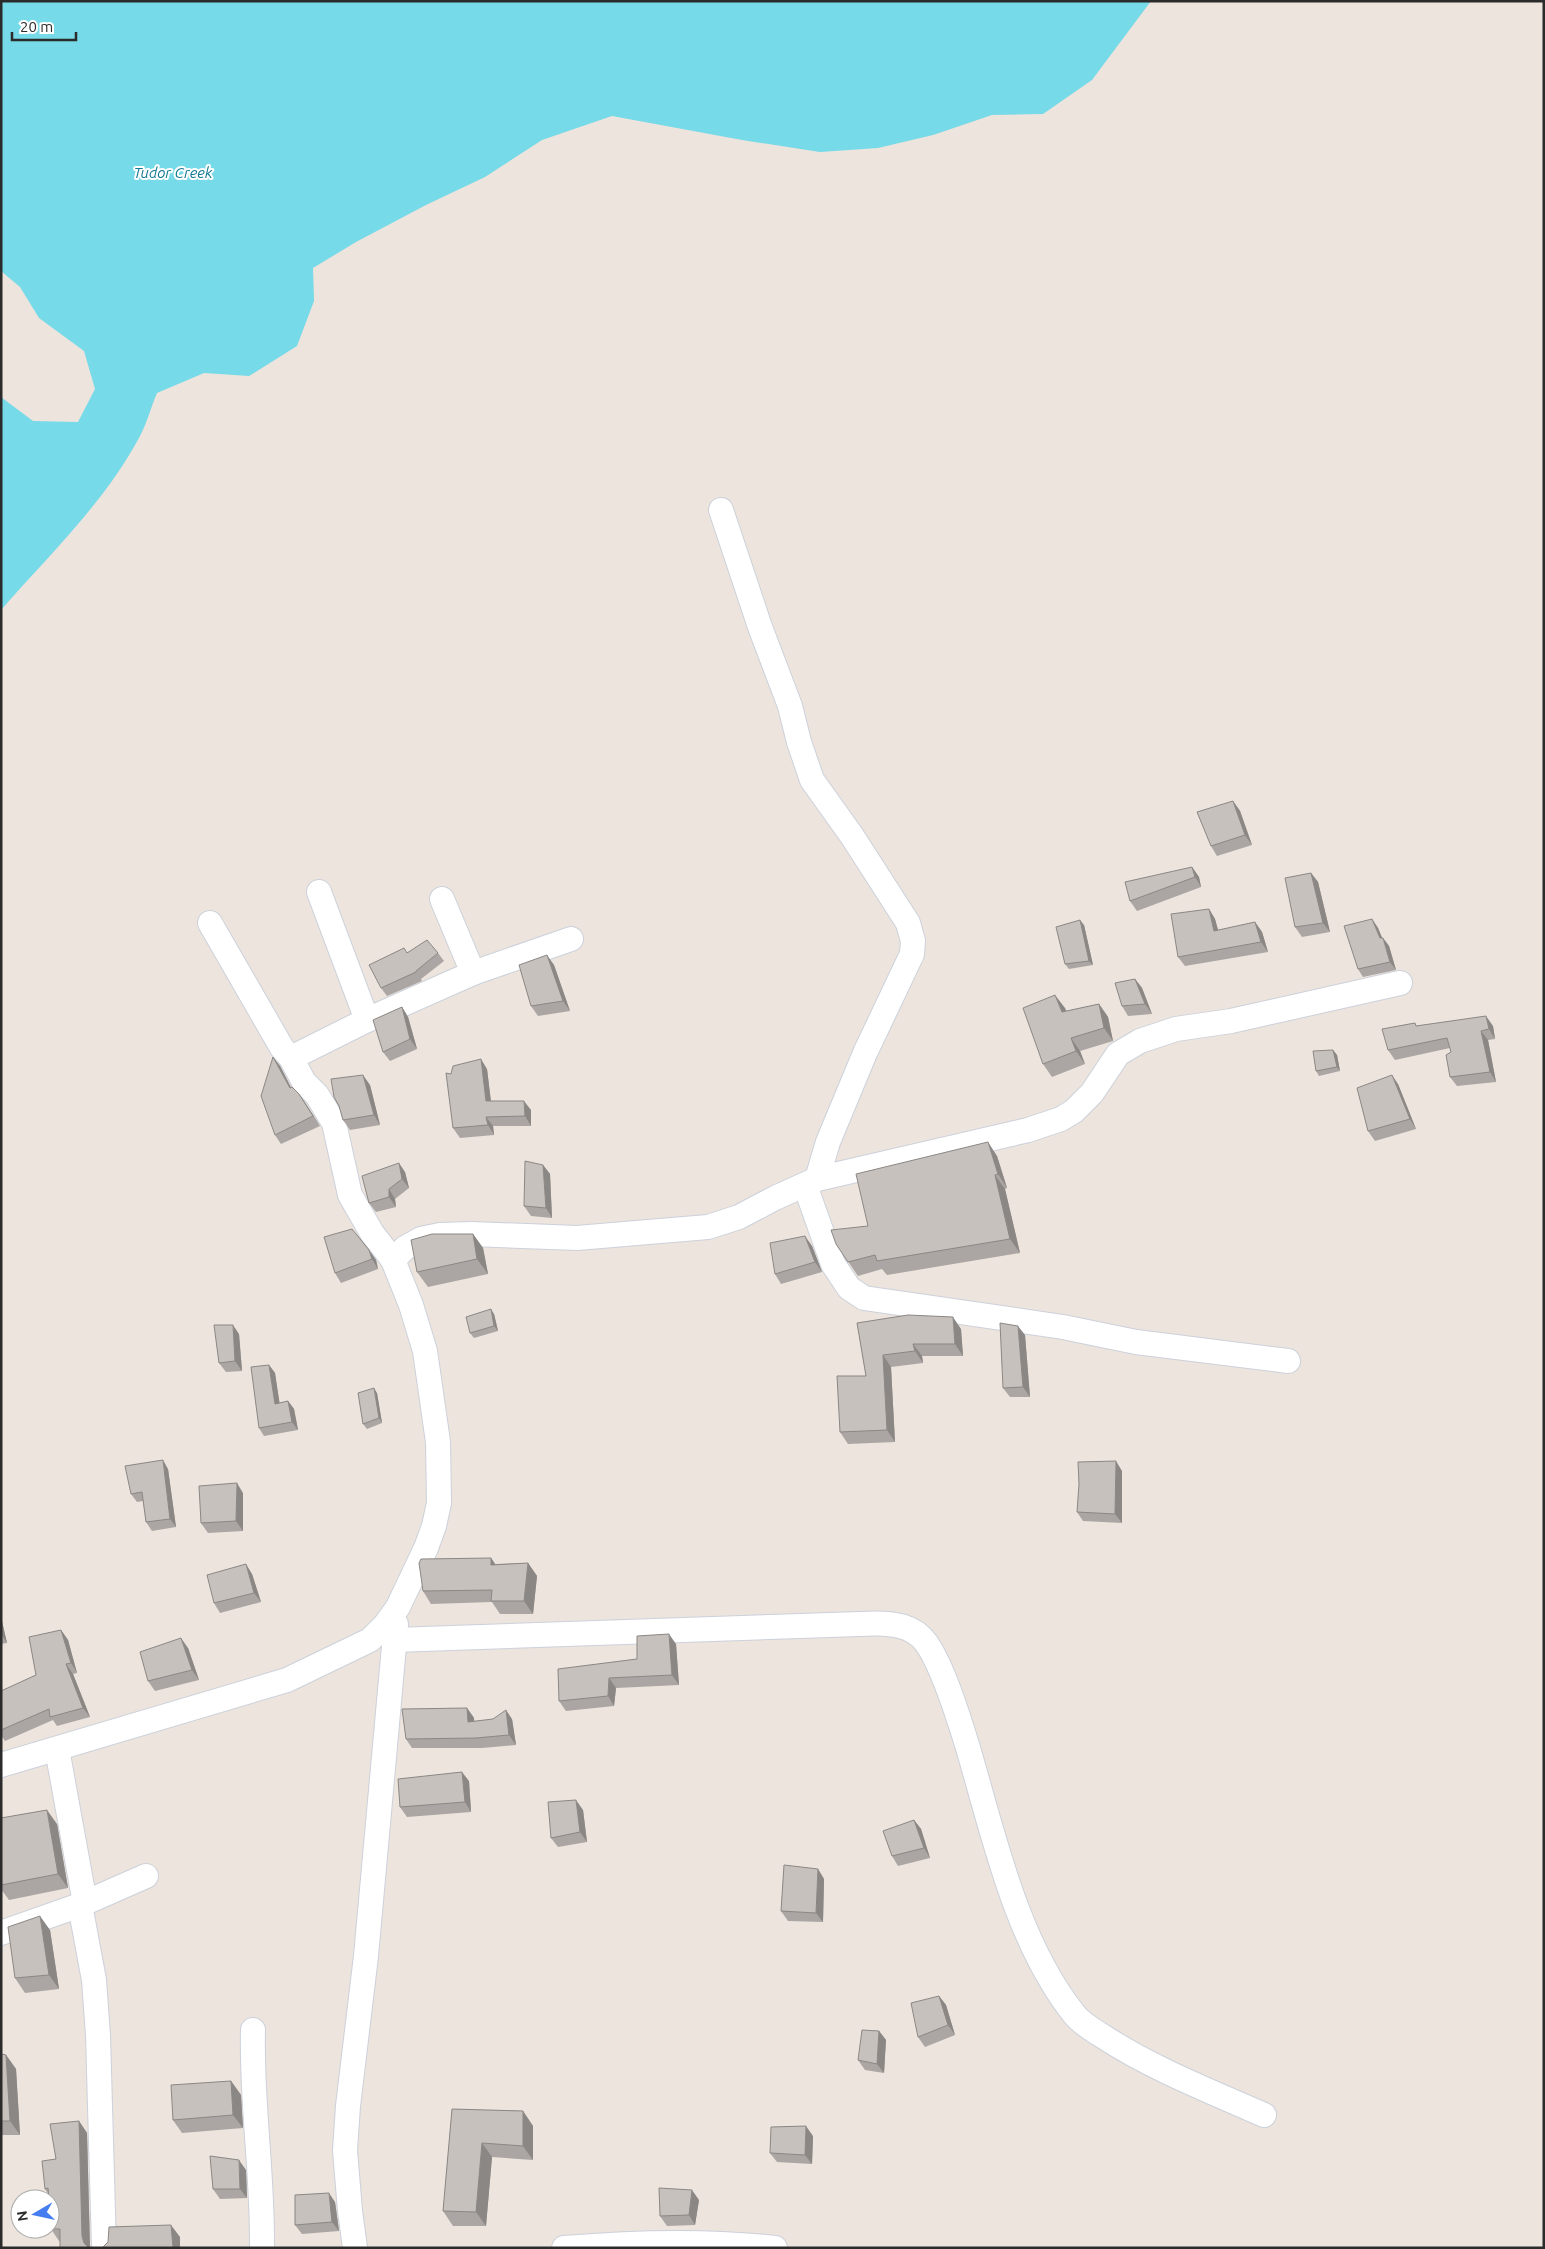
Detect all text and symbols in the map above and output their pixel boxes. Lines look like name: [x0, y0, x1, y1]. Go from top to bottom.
scale bar: [12, 10, 76, 42]
text: 20 m: [20, 18, 53, 35]
water label: Tudor Creek: [133, 164, 213, 181]
north arrow: [10, 2189, 60, 2239]
text: N: [13, 2210, 31, 2222]

